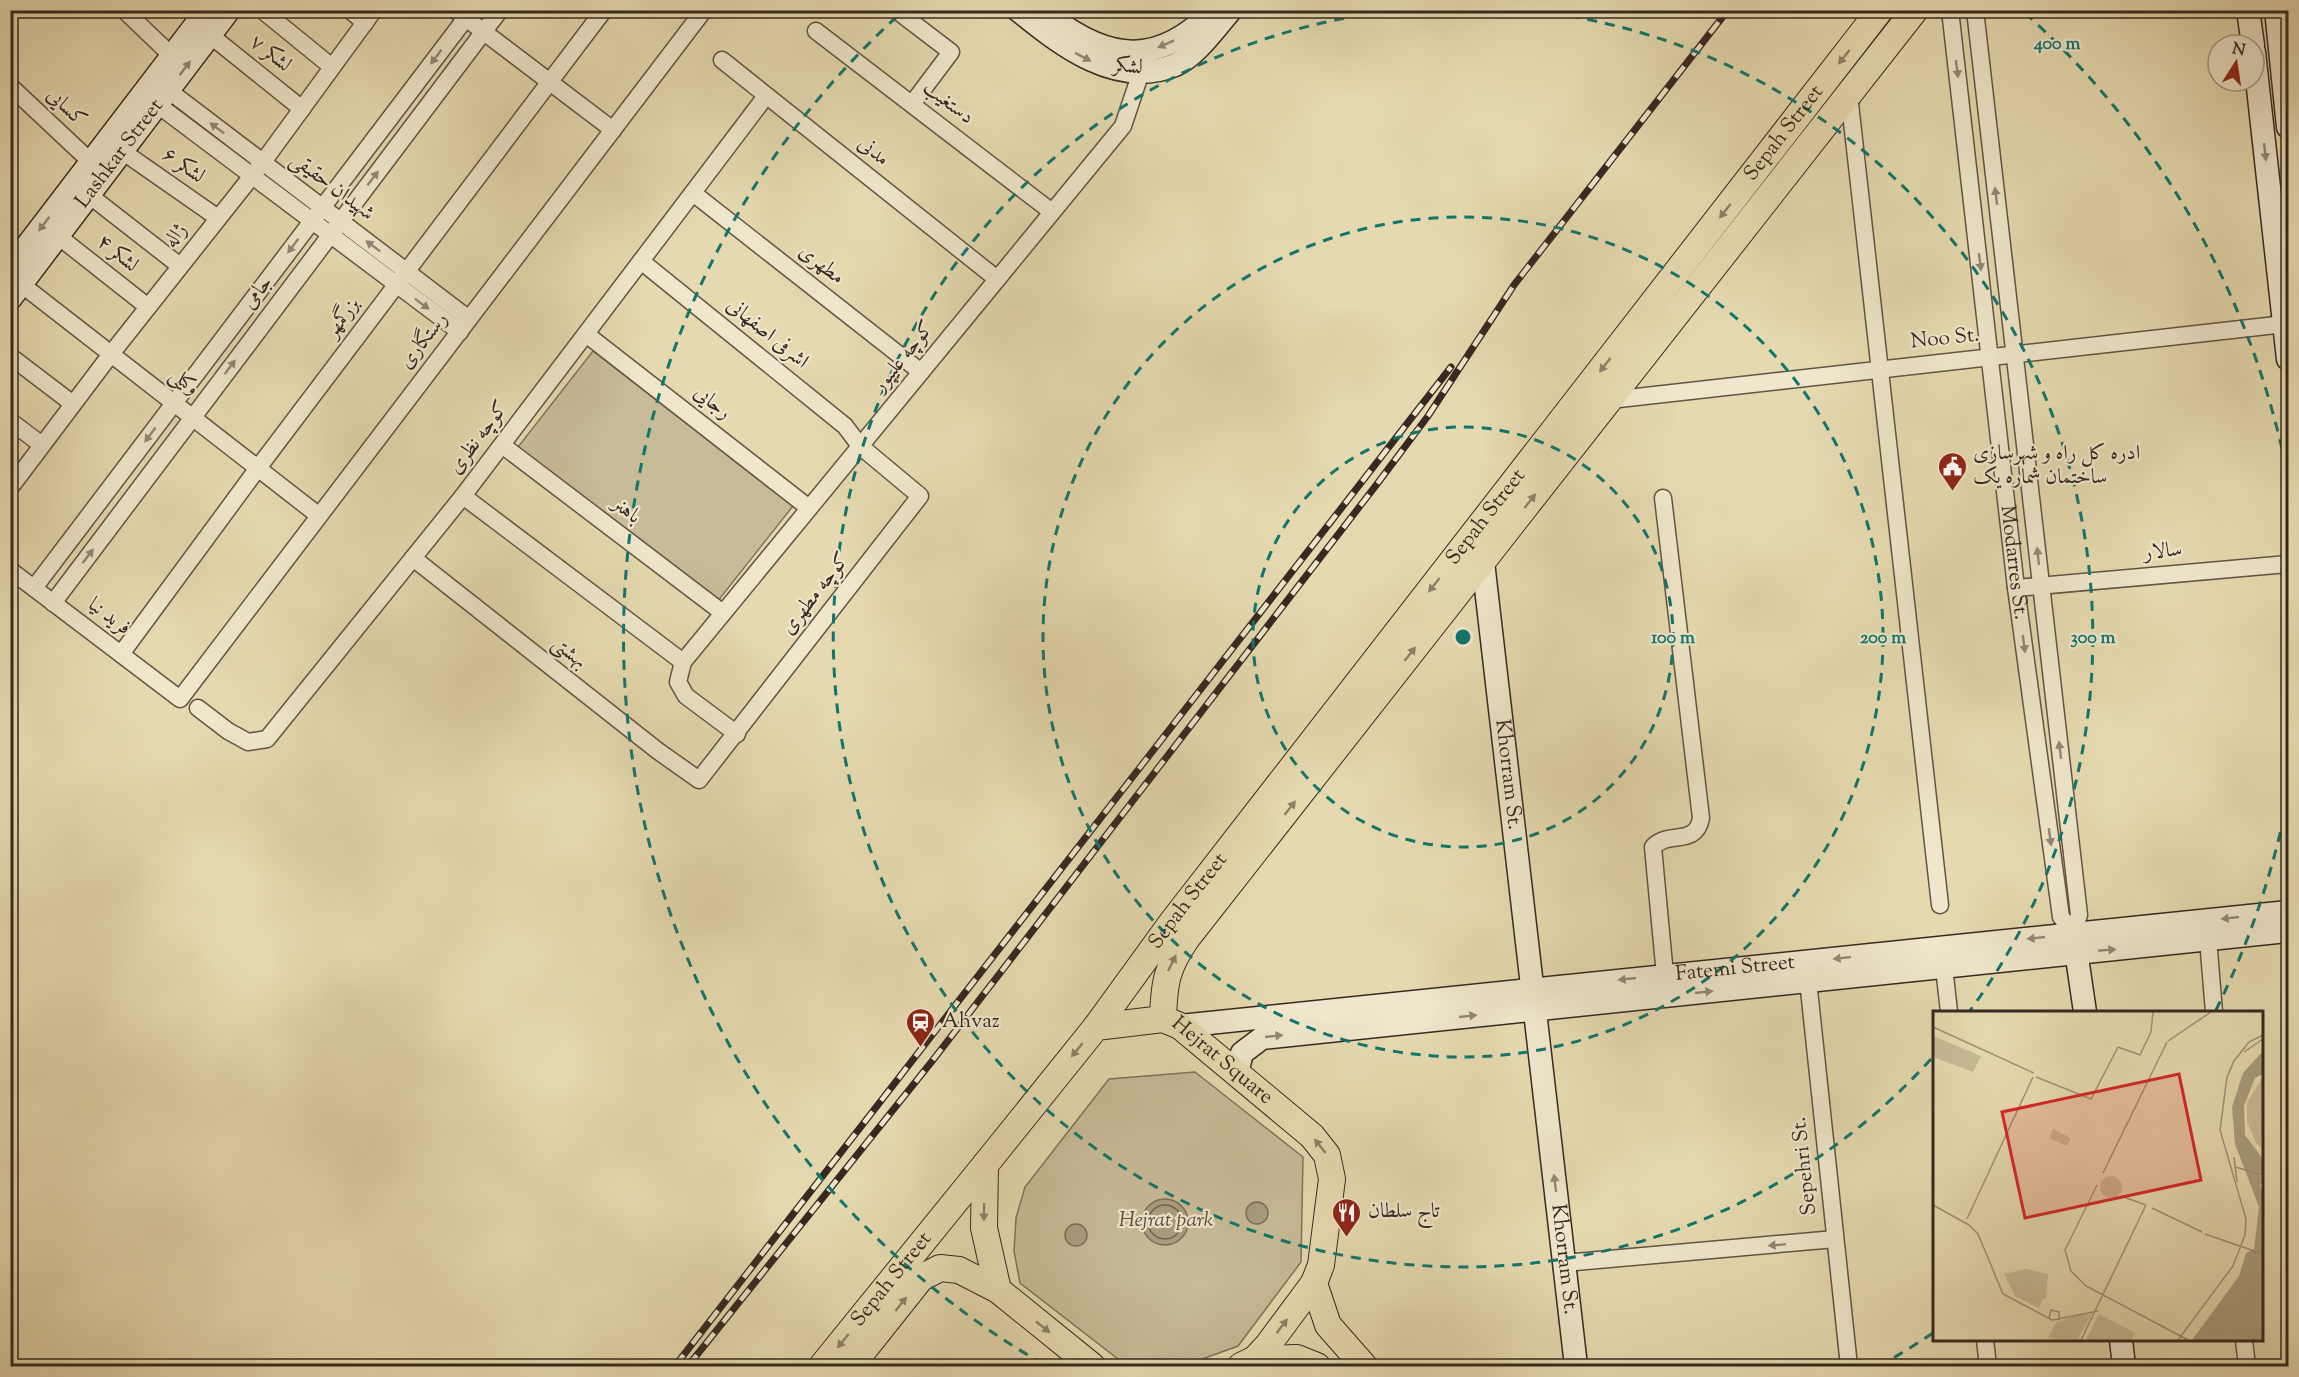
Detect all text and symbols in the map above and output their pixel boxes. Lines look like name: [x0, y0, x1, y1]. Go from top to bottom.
street label: لشکر ۷: [243, 28, 297, 80]
text: 400 m: [2033, 32, 2080, 58]
north arrow: [2206, 33, 2266, 93]
text: N: [2230, 38, 2247, 63]
one-way arrow: [1157, 39, 1174, 48]
one-way arrow: [1839, 49, 1851, 64]
one-way arrow: [431, 50, 443, 65]
street label: لشکر: [1110, 50, 1144, 83]
one-way arrow: [1074, 52, 1091, 61]
one-way arrow: [1952, 59, 1962, 78]
one-way arrow: [179, 60, 191, 75]
street label: دستغیب: [916, 74, 980, 132]
street label: Sepah Street: [1737, 79, 1831, 188]
street label: کسایی: [39, 81, 93, 135]
street label: Lashkar Street: [69, 93, 171, 215]
one-way arrow: [210, 122, 225, 134]
street label: مدنی: [851, 130, 895, 174]
street label: لشکر ۶: [155, 140, 211, 192]
one-way arrow: [2261, 143, 2270, 162]
street label: شهیدان حقیقی: [284, 145, 380, 229]
one-way arrow: [367, 170, 380, 186]
one-way arrow: [1992, 186, 2001, 205]
one-way arrow: [1719, 203, 1731, 218]
one-way arrow: [38, 216, 50, 232]
street label: ژاله: [157, 217, 195, 255]
street label: لشکر ۴: [90, 228, 144, 280]
street label: مطهری: [792, 237, 850, 293]
one-way arrow: [288, 239, 300, 254]
one-way arrow: [365, 240, 380, 252]
one-way arrow: [1975, 253, 1985, 272]
street label: جامی: [235, 270, 281, 316]
street label: بزرگمهر: [316, 291, 368, 346]
street label: اشرفی اصفهانی: [719, 291, 815, 377]
one-way arrow: [414, 298, 430, 310]
street label: رستگاری: [392, 306, 456, 376]
street label: کوچه علیپور: [865, 315, 942, 401]
street label: Noo St.: [1909, 320, 1981, 358]
one-way arrow: [1599, 356, 1611, 372]
one-way arrow: [224, 359, 237, 375]
street label: وکیلی: [162, 361, 206, 403]
street label: رجایی: [686, 378, 738, 428]
street label: کوچه نظری: [441, 395, 517, 481]
one-way arrow: [145, 428, 157, 443]
place label: ادره کل راه و شهرسازی ساختمان شماره یک: [1973, 439, 2140, 493]
public building icon: ادره کل راه و شهرسازی ساختمان شماره یک: [1936, 450, 1968, 492]
street label: Sepah Street: [1439, 463, 1533, 572]
street label: باهنر: [603, 489, 647, 532]
one-way arrow: [1524, 493, 1536, 508]
street label: Modarres St.: [1992, 504, 2035, 622]
street label: سالار: [2140, 535, 2184, 569]
street label: کوچه مطهری: [774, 546, 858, 642]
one-way arrow: [2033, 547, 2043, 566]
one-way arrow: [81, 549, 93, 564]
one-way arrow: [1427, 577, 1440, 593]
street label: فرید نیا: [81, 591, 137, 643]
text: 100 m: [1651, 626, 1695, 652]
text: 200 m: [1860, 626, 1906, 652]
text: 300 m: [2071, 626, 2116, 652]
centre of rings: [1453, 627, 1473, 647]
street label: بهشتی: [545, 629, 593, 677]
one-way arrow: [2019, 634, 2029, 653]
one-way arrow: [1404, 646, 1417, 662]
street label: Khorram St.: [1486, 718, 1529, 832]
one-way arrow: [2055, 741, 2065, 760]
one-way arrow: [1283, 800, 1295, 815]
one-way arrow: [2046, 827, 2055, 846]
street label: Sepah Street: [1142, 847, 1235, 956]
one-way arrow: [2221, 913, 2240, 923]
one-way arrow: [2027, 933, 2046, 943]
one-way arrow: [2097, 945, 2116, 955]
street label: Fatemi Street: [1674, 948, 1796, 990]
one-way arrow: [1833, 953, 1852, 963]
one-way arrow: [1167, 954, 1176, 971]
one-way arrow: [1618, 974, 1637, 984]
one-way arrow: [1694, 987, 1713, 997]
station icon: Ahvaz: [905, 1006, 937, 1048]
place label: Ahvaz: [942, 1007, 1000, 1037]
street label: Hejrat Square: [1164, 1010, 1279, 1112]
one-way arrow: [1459, 1011, 1478, 1021]
inset map: [1933, 1011, 2263, 1341]
one-way arrow: [1265, 1031, 1284, 1041]
one-way arrow: [1072, 1042, 1084, 1057]
street label: Sepehri St.: [1785, 1115, 1825, 1217]
one-way arrow: [1314, 1139, 1326, 1154]
one-way arrow: [1550, 1174, 1560, 1193]
restaurant icon: تاج سلطان: [1331, 1196, 1363, 1238]
place label: تاج سلطان: [1368, 1197, 1441, 1229]
street label: Khorram St.: [1542, 1202, 1585, 1316]
one-way arrow: [980, 1203, 989, 1222]
park label: Hejrat park: [1119, 1206, 1214, 1236]
street label: Sepah Street: [844, 1226, 940, 1334]
one-way arrow: [1767, 1240, 1786, 1249]
one-way arrow: [894, 1296, 907, 1312]
one-way arrow: [1276, 1318, 1288, 1333]
one-way arrow: [1035, 1320, 1051, 1333]
one-way arrow: [836, 1333, 849, 1349]

